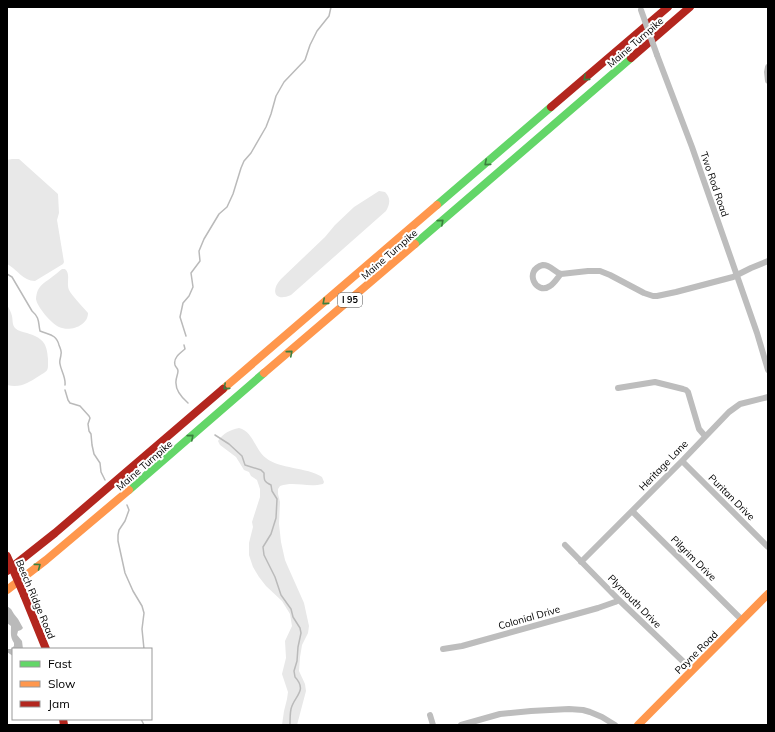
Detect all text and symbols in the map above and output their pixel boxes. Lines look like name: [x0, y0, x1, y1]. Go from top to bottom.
street label: Maine Turnpike: [605, 14, 666, 70]
one-way arrow: [583, 74, 590, 81]
street label: Two Rod Road: [697, 150, 732, 218]
one-way arrow: [484, 158, 492, 165]
one-way arrow: [436, 219, 444, 226]
street label: Maine Turnpike: [359, 226, 420, 282]
road number: I 95: [338, 293, 362, 307]
one-way arrow: [322, 298, 329, 305]
one-way arrow: [285, 350, 292, 357]
one-way arrow: [223, 382, 231, 389]
one-way arrow: [186, 435, 194, 442]
street label: Maine Turnpike: [114, 437, 175, 493]
street label: Heritage Lane: [636, 437, 691, 493]
street label: Puritan Drive: [706, 471, 758, 523]
street label: Pilgrim Drive: [668, 533, 719, 584]
street label: Beech Ridge Road: [13, 558, 58, 641]
one-way arrow: [33, 564, 40, 571]
street label: Plymouth Drive: [605, 572, 664, 631]
street label: Colonial Drive: [497, 602, 562, 633]
street label: Payne Road: [672, 628, 721, 677]
legend: [12, 648, 152, 720]
text: Fast: [48, 656, 72, 671]
text: Slow: [48, 676, 76, 691]
text: Jam: [48, 696, 70, 711]

